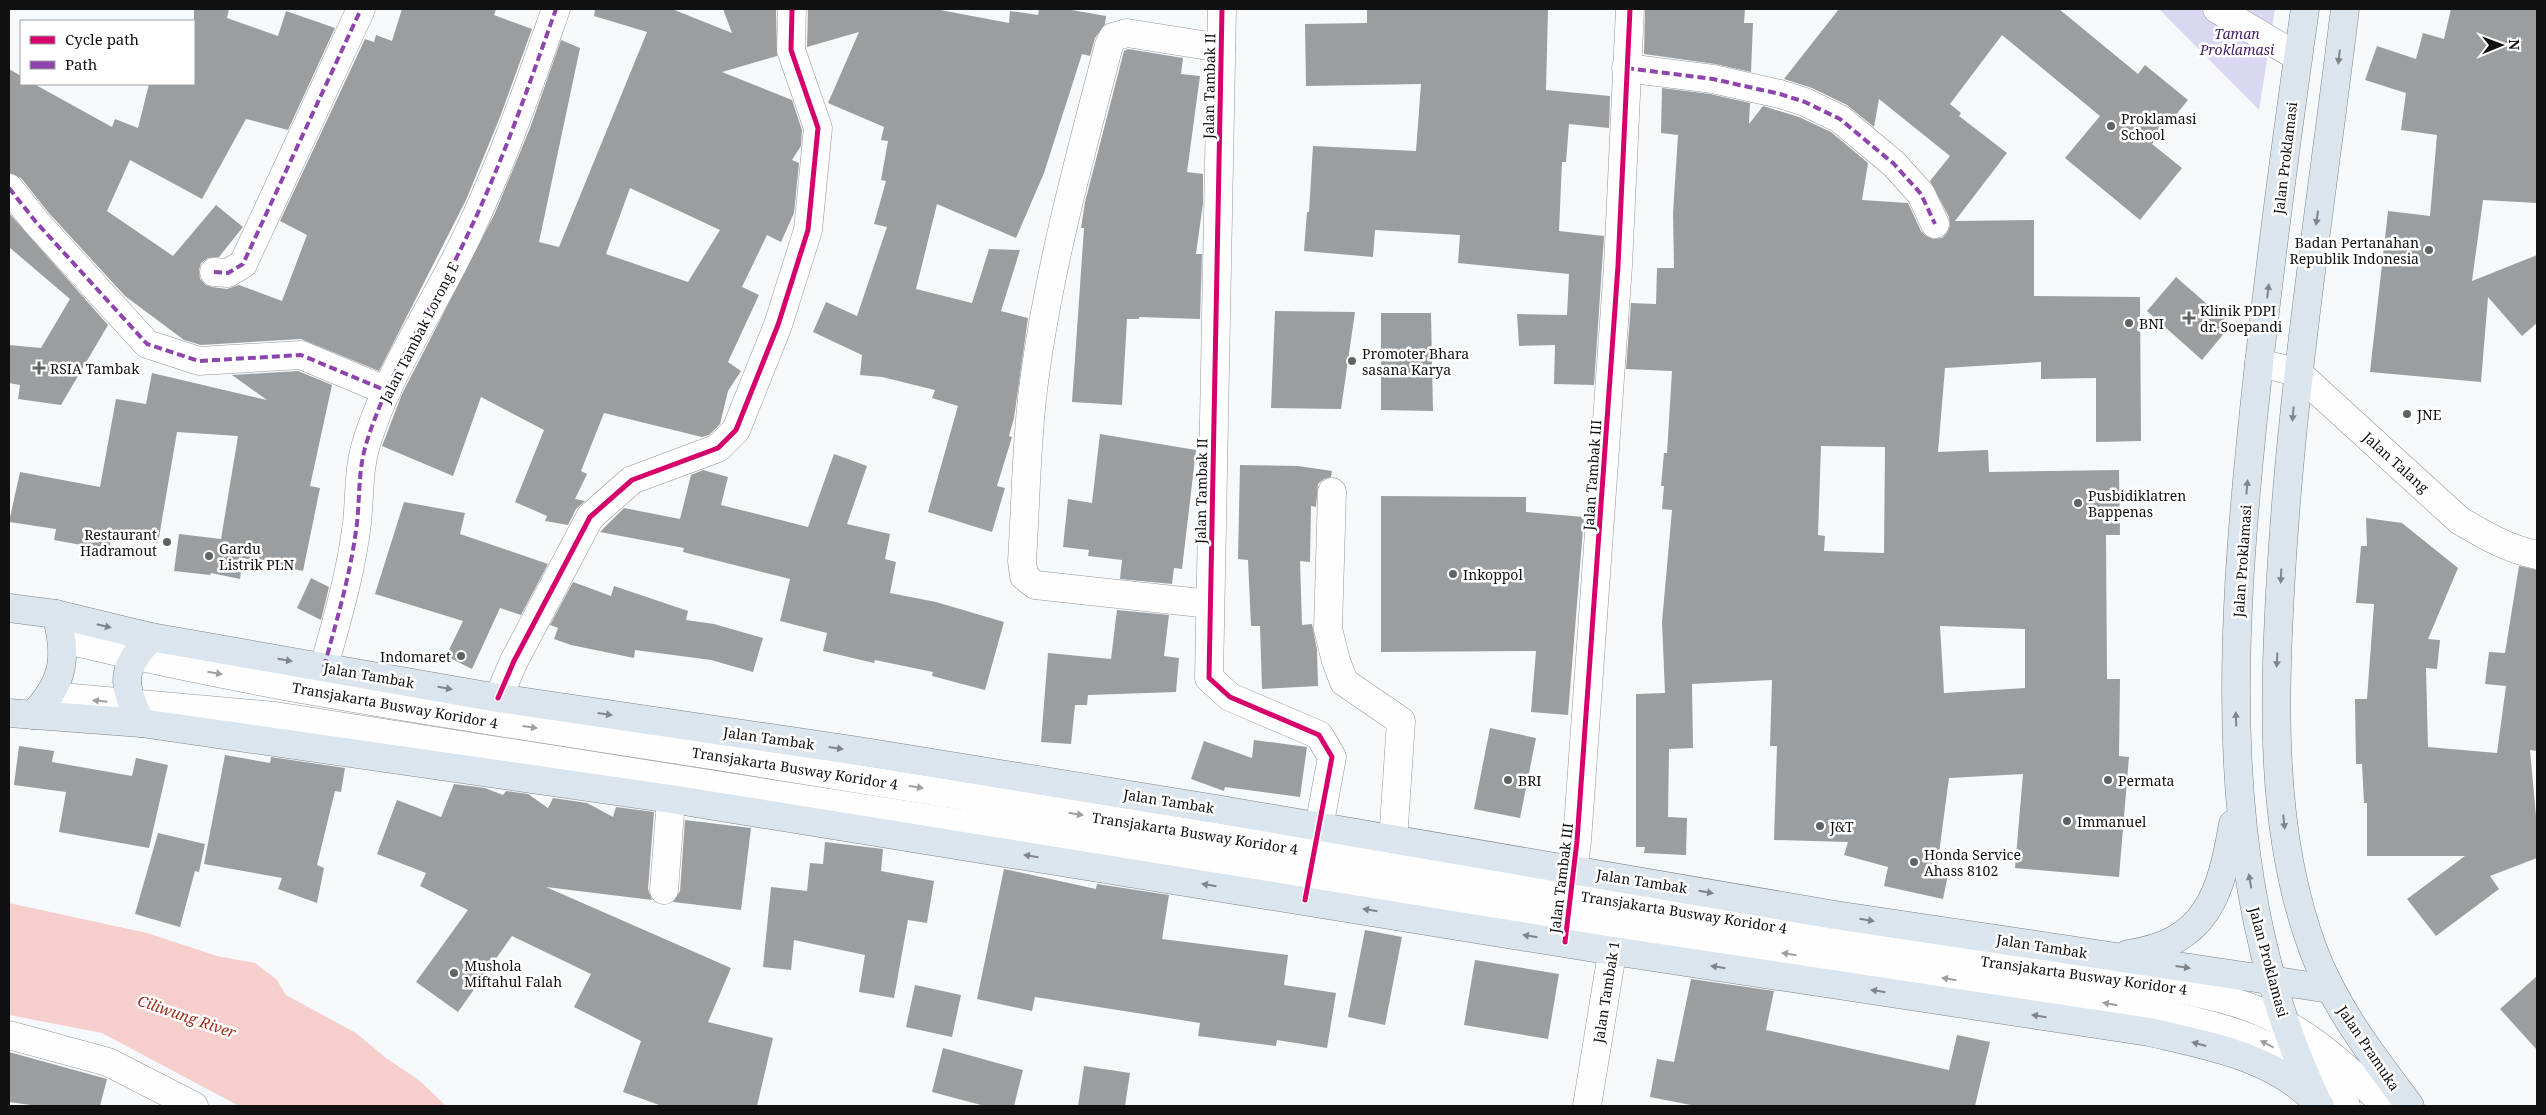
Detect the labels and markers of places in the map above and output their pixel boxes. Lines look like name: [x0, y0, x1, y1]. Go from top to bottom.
place label: Proklamasi School: [2121, 109, 2197, 144]
marker: Proklamasi School: [2105, 120, 2117, 132]
place label: Badan Pertanahan Republik Indonesia: [2290, 233, 2419, 268]
marker: Badan Pertanahan Republik Indonesia: [2423, 244, 2435, 256]
place label: Klinik PDPI dr. Soepandi: [2200, 301, 2283, 336]
marker: Klinik PDPI dr. Soepandi: [2182, 311, 2196, 325]
place label: BNI: [2139, 314, 2164, 333]
marker: BNI: [2123, 317, 2135, 329]
place label: Promoter Bhara sasana Karya: [1362, 344, 1469, 379]
marker: Promoter Bhara sasana Karya: [1346, 355, 1358, 367]
place label: RSIA Tambak: [50, 359, 140, 378]
marker: RSIA Tambak: [32, 361, 46, 375]
place label: JNE: [2416, 405, 2442, 424]
marker: JNE: [2401, 408, 2413, 420]
place label: Pusbidiklatren Bappenas: [2088, 486, 2186, 521]
marker: Pusbidiklatren Bappenas: [2072, 497, 2084, 509]
place label: Restaurant Hadramout: [80, 525, 157, 560]
marker: Restaurant Hadramout: [161, 536, 173, 548]
place label: Gardu Listrik PLN: [219, 539, 295, 574]
marker: Gardu Listrik PLN: [203, 550, 215, 562]
place label: Inkoppol: [1463, 565, 1523, 584]
marker: Inkoppol: [1447, 568, 1459, 580]
place label: Indomaret: [380, 647, 451, 666]
marker: Indomaret: [455, 650, 467, 662]
place label: BRI: [1518, 771, 1541, 790]
place label: Permata: [2118, 771, 2175, 790]
marker: BRI: [1502, 774, 1514, 786]
marker: Permata: [2102, 774, 2114, 786]
place label: Immanuel: [2077, 812, 2147, 831]
marker: Immanuel: [2061, 815, 2073, 827]
place label: J&T: [1829, 817, 1854, 836]
marker: J&T: [1814, 820, 1826, 832]
place label: Honda Service Ahass 8102: [1924, 845, 2021, 880]
marker: Honda Service Ahass 8102: [1908, 856, 1920, 868]
place label: Mushola Miftahul Falah: [464, 956, 562, 991]
marker: Mushola Miftahul Falah: [448, 967, 460, 979]

